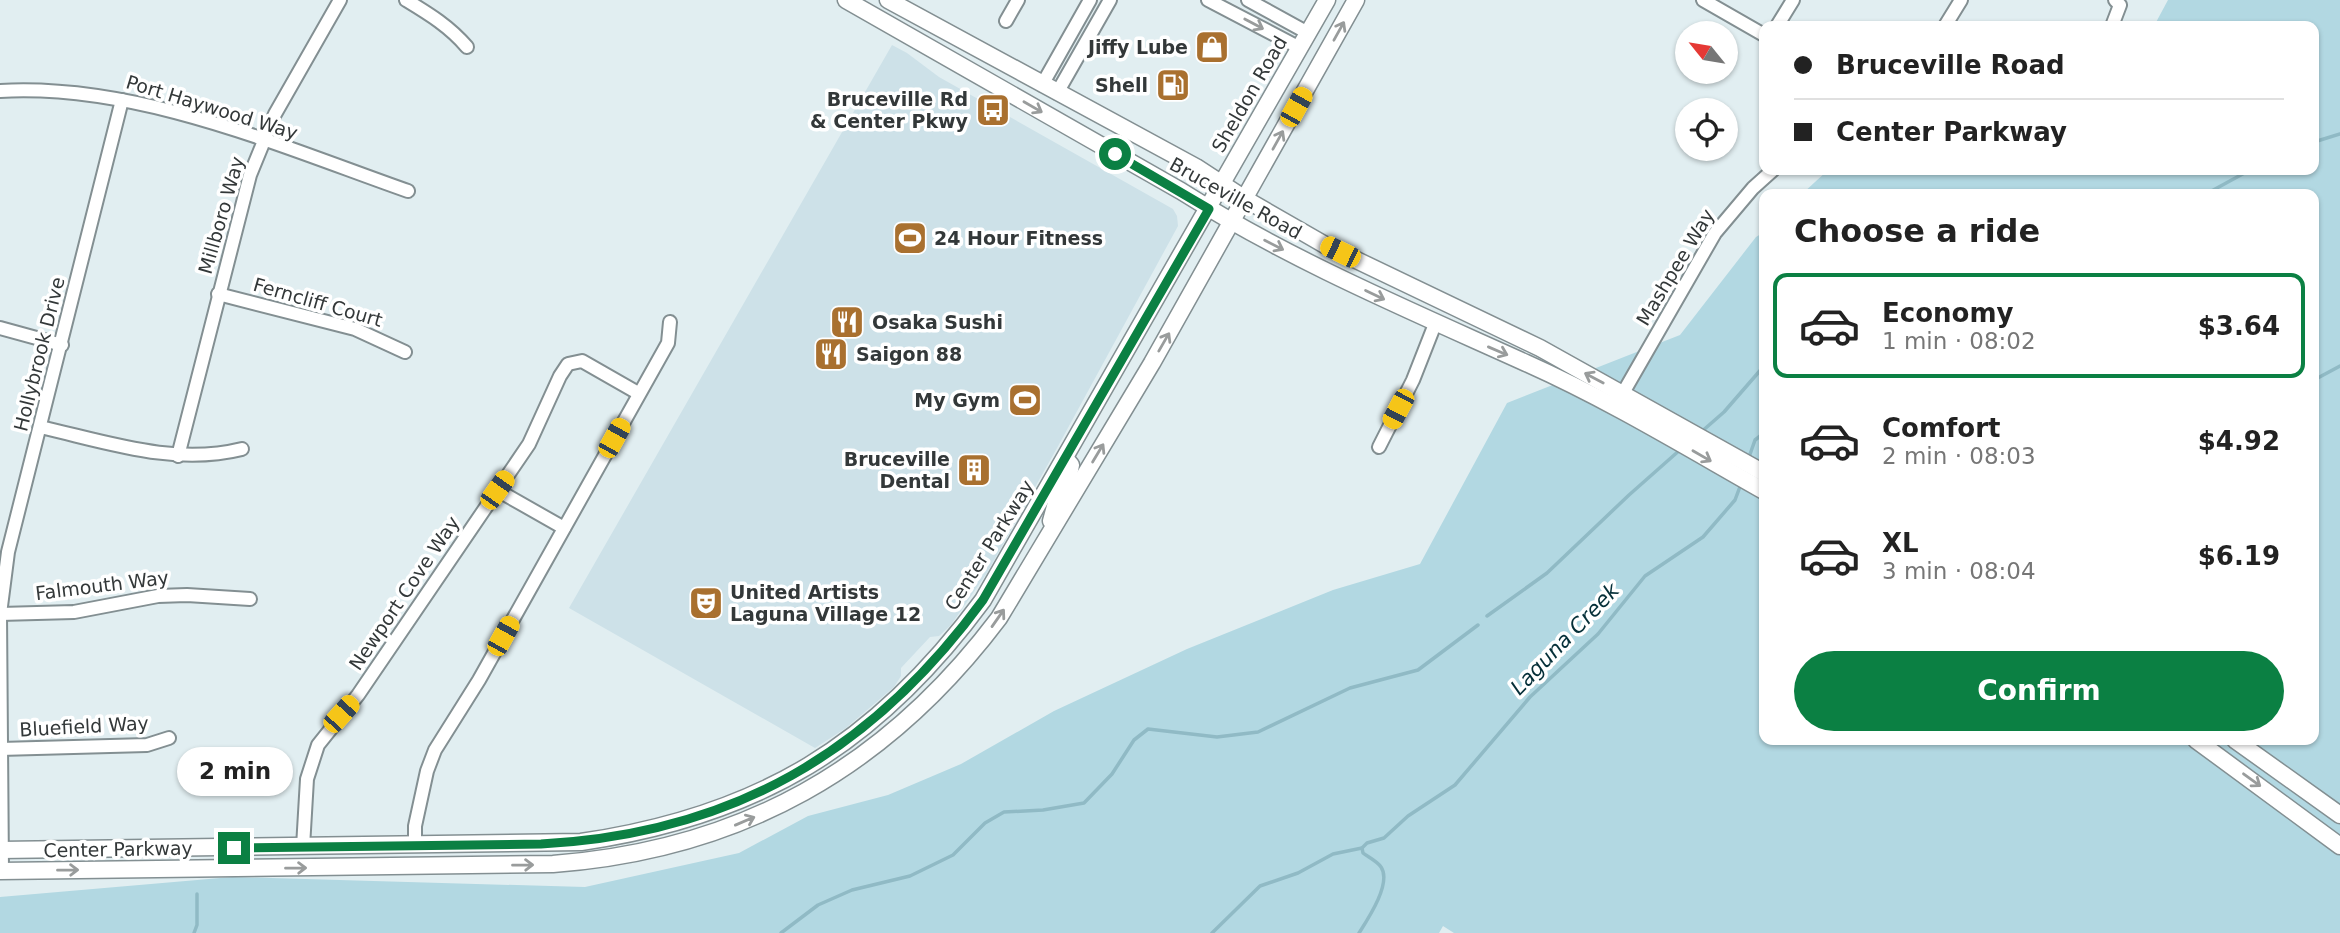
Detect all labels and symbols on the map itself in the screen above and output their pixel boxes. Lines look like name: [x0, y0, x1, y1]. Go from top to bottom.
one-way arrow: [1243, 18, 1264, 31]
one-way arrow: [1332, 21, 1346, 41]
north arrow: [1675, 21, 1738, 84]
shop icon: Jiffy Lube: [1193, 28, 1231, 66]
street label: Sheldon Road: [1207, 32, 1291, 156]
place label: Jiffy Lube: [1086, 36, 1188, 58]
fuel station icon: Shell: [1154, 66, 1192, 104]
street label: Port Haywood Way: [124, 70, 300, 144]
place label: Shell: [1095, 74, 1148, 96]
car: [1277, 84, 1316, 130]
place label: Bruceville Rd & Center Pkwy: [810, 88, 969, 132]
bus stop icon: Bruceville Rd & Center Pkwy: [974, 91, 1012, 129]
one-way arrow: [1023, 100, 1043, 114]
one-way arrow: [1271, 130, 1285, 150]
route start: [1099, 138, 1131, 170]
street label: Bruceville Road: [1166, 153, 1306, 243]
street label: Millboro Way: [194, 154, 248, 276]
street label: Mashpee Way: [1632, 205, 1718, 329]
sports icon: 24 Hour Fitness: [891, 219, 929, 257]
place label: 24 Hour Fitness: [934, 227, 1103, 249]
car: [1317, 233, 1364, 271]
one-way arrow: [1263, 238, 1284, 252]
street label: Ferncliff Court: [251, 273, 385, 331]
street label: Hollybrook Drive: [9, 275, 69, 433]
one-way arrow: [1364, 289, 1385, 302]
restaurant icon: Osaka Sushi: [828, 303, 866, 341]
place label: Osaka Sushi: [872, 311, 1003, 333]
one-way arrow: [1158, 332, 1171, 353]
restaurant icon: Saigon 88: [812, 335, 850, 373]
place label: Saigon 88: [856, 343, 962, 365]
one-way arrow: [1487, 345, 1508, 358]
one-way arrow: [1585, 370, 1605, 384]
sports icon: My Gym: [1006, 381, 1044, 419]
car: [1379, 386, 1418, 432]
place label: My Gym: [914, 389, 1000, 411]
car: [595, 415, 634, 461]
one-way arrow: [1092, 444, 1106, 464]
place label: Bruceville Dental: [844, 448, 950, 492]
one-way arrow: [1692, 449, 1712, 463]
building icon: Bruceville Dental: [955, 451, 993, 489]
car: [477, 467, 518, 513]
street label: Center Parkway: [940, 476, 1038, 614]
street label: Newport Cove Way: [344, 512, 464, 674]
street label: Falmouth Way: [34, 566, 170, 604]
water label: Laguna Creek: [1506, 578, 1625, 700]
place label: United Artists Laguna Village 12: [730, 581, 921, 625]
theatre icon: United Artists Laguna Village 12: [687, 584, 725, 622]
one-way arrow: [991, 609, 1005, 628]
car: [484, 613, 523, 659]
car: [320, 691, 363, 737]
street label: Bluefield Way: [19, 712, 149, 740]
callout: 2 min: [176, 746, 292, 796]
one-way arrow: [2242, 773, 2261, 787]
one-way arrow: [734, 814, 755, 827]
route end: [218, 832, 250, 864]
street label: Center Parkway: [43, 837, 193, 861]
one-way arrow: [511, 858, 534, 871]
one-way arrow: [284, 861, 307, 874]
one-way arrow: [56, 863, 79, 877]

